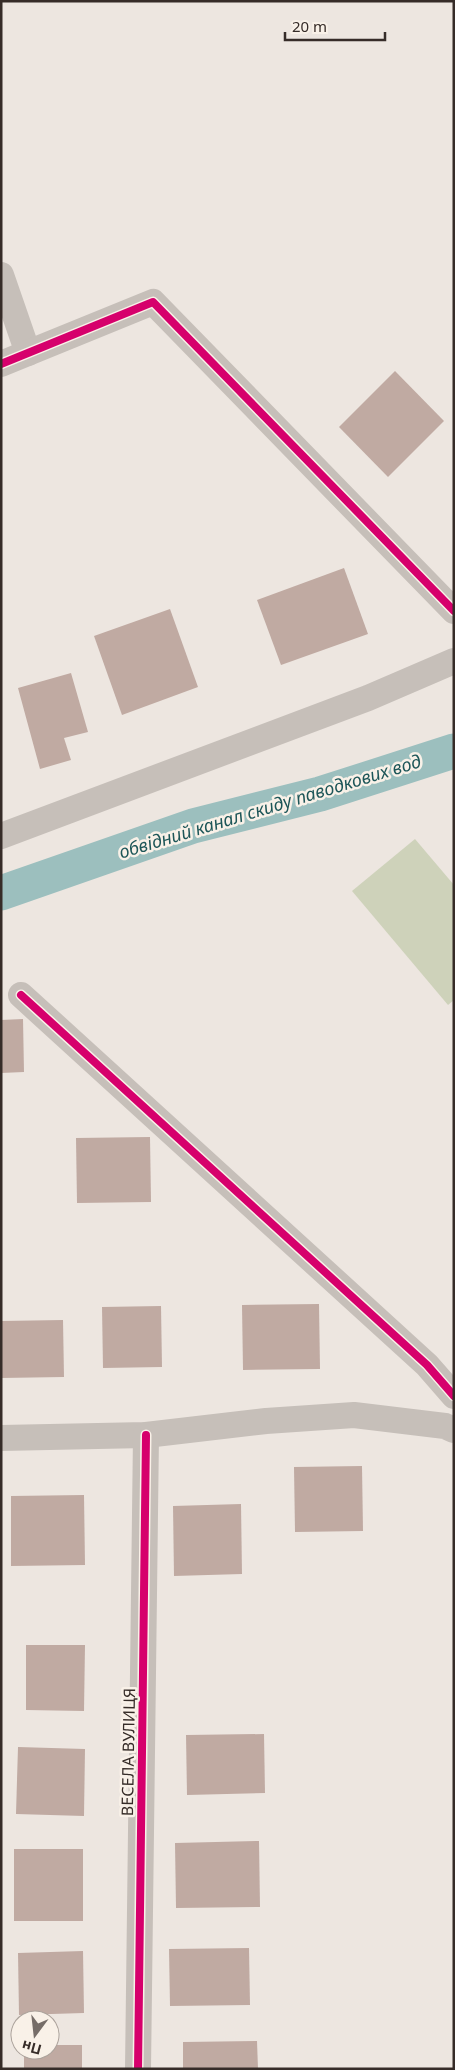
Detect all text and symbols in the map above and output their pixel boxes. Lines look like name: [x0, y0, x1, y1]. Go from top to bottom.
scale bar: [285, 10, 385, 42]
text: 20 m: [292, 16, 327, 36]
water label: обвідний канал скиду паводкових вод: [116, 749, 424, 864]
street label: ВЕСЕЛА ВУЛИЦЯ: [116, 1688, 140, 1816]
north arrow: [10, 2010, 60, 2060]
text: Пн: [19, 2036, 44, 2060]

